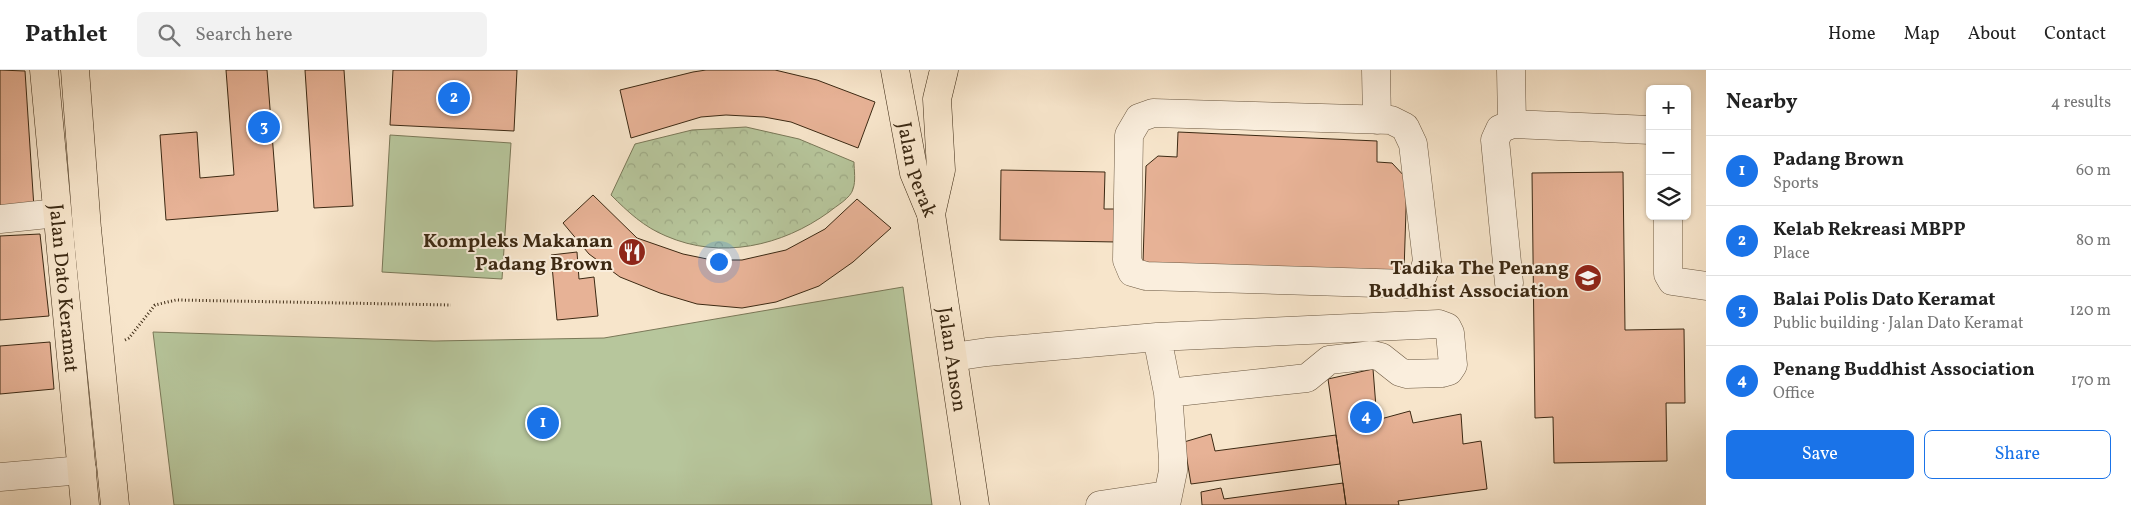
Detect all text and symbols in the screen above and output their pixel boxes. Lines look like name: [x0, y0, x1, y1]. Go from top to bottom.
search box: [137, 12, 487, 57]
text: Pathlet: [25, 18, 107, 52]
icon: search: [155, 21, 183, 49]
text: Search here: [195, 22, 293, 48]
text: Home: [1828, 22, 1876, 47]
text: Map: [1904, 22, 1940, 47]
text: About: [1968, 22, 2016, 47]
text: Contact: [2044, 22, 2106, 47]
pin: 2: [438, 79, 470, 117]
map controls: [1646, 85, 1691, 220]
button: +: [1646, 85, 1691, 130]
text: Nearby: [1726, 88, 1797, 117]
text: 4 results: [2051, 92, 2111, 114]
pin: 3: [248, 108, 280, 146]
street label: Jalan Perak: [889, 120, 943, 222]
button: −: [1646, 130, 1691, 175]
text: Padang Brown: [1773, 147, 1904, 173]
text: 1: [1739, 160, 1745, 182]
text: 60 m: [2076, 160, 2111, 182]
text: Sports: [1773, 173, 1819, 195]
button: layers: [1646, 175, 1691, 220]
street label: Jalan Dato Keramat: [41, 203, 84, 374]
text: Kelab Rekreasi MBPP: [1773, 217, 1966, 243]
place label: Kompleks Makanan Padang Brown: [423, 228, 613, 279]
text: 2: [1738, 230, 1746, 252]
text: 80 m: [2076, 230, 2111, 252]
restaurant icon: Kompleks Makanan Padang Brown: [617, 237, 647, 267]
text: Place: [1773, 243, 1810, 265]
your location: [706, 249, 732, 275]
place label: Tadika The Penang Buddhist Association: [1368, 255, 1569, 306]
school or university icon: Tadika The Penang Buddhist Association: [1573, 263, 1603, 293]
text: Balai Polis Dato Keramat: [1773, 287, 1995, 313]
text: 3: [1738, 300, 1746, 322]
text: 120 m: [2069, 300, 2111, 322]
street label: Jalan Anson: [929, 305, 973, 414]
text: Public building · Jalan Dato Keramat: [1773, 313, 2024, 335]
text: Penang Buddhist Association: [1773, 357, 2035, 383]
text: 4: [1737, 370, 1747, 392]
text: 170 m: [2071, 370, 2111, 392]
text: Office: [1773, 383, 1815, 405]
pin: 4: [1350, 398, 1382, 436]
pin: 1: [527, 404, 559, 442]
button: Save: [1726, 430, 1914, 479]
button: Share: [1924, 430, 2111, 479]

